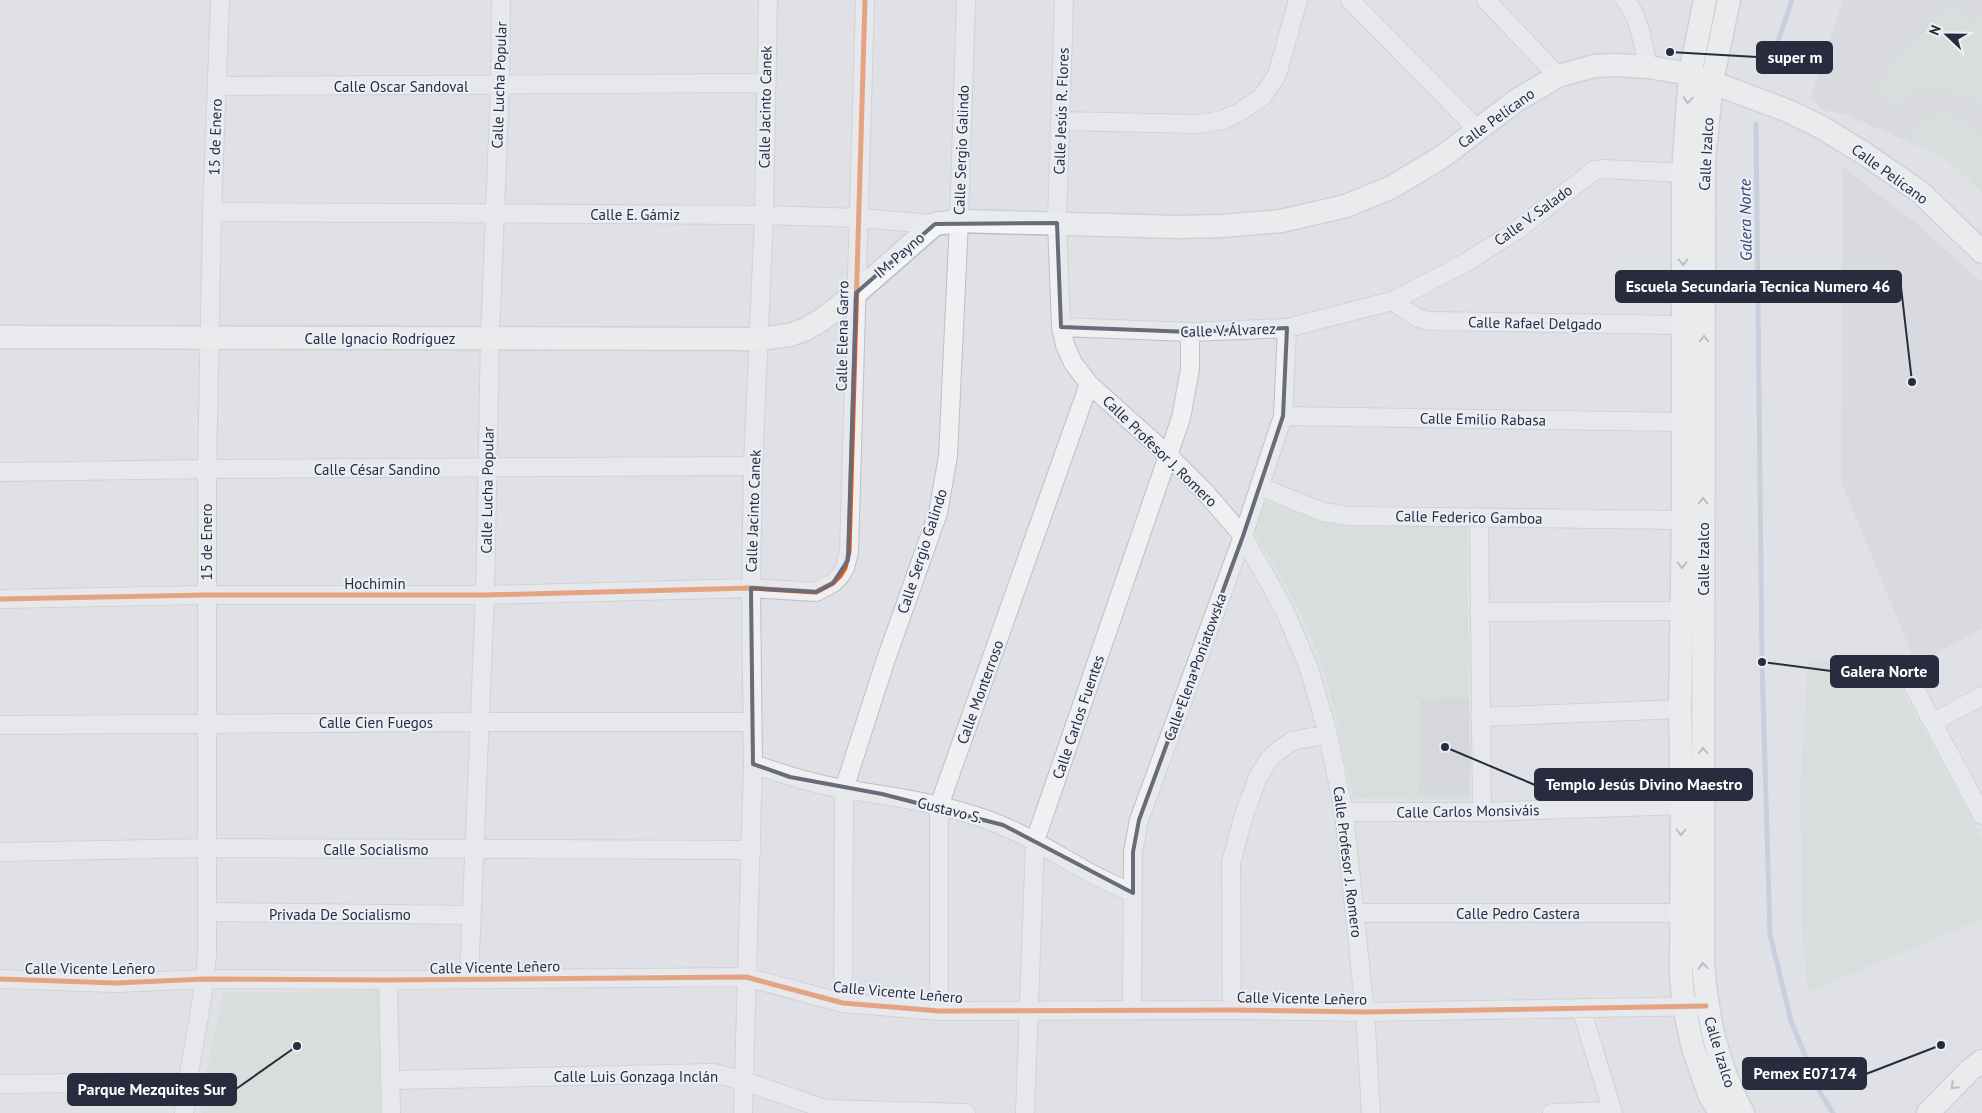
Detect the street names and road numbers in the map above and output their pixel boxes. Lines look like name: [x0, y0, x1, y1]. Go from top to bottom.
street label: Calle Lucha Popular: [487, 21, 511, 149]
street label: Calle Jacinto Canek: [754, 45, 776, 168]
street label: Calle Jesús R. Flores: [1049, 47, 1073, 175]
street label: Calle Oscar Sandoval: [334, 77, 469, 96]
street label: Calle Pelícano: [1454, 84, 1538, 152]
street label: Calle Sergio Galindo: [949, 85, 973, 215]
street label: 15 de Enero: [204, 98, 226, 176]
street label: Calle Izalco: [1695, 117, 1717, 191]
street label: Calle Pelícano: [1848, 140, 1932, 208]
street label: Calle V. Salado: [1490, 180, 1576, 250]
street label: Calle E. Gámiz: [590, 205, 680, 224]
street label: IM. Payno: [870, 228, 928, 282]
street label: Calle Elena Garro: [832, 280, 852, 392]
street label: Calle Rafael Delgado: [1468, 312, 1602, 334]
street label: Calle V. Álvarez: [1180, 319, 1276, 341]
street label: Calle Ignacio Rodríguez: [305, 329, 455, 348]
street label: Calle Profesor J. Romero: [1099, 391, 1221, 511]
street label: Calle Emilio Rabasa: [1420, 408, 1546, 430]
street label: Calle Lucha Popular: [476, 426, 498, 554]
street label: Calle Jacinto Canek: [741, 449, 765, 573]
street label: Calle César Sandino: [314, 460, 440, 479]
street label: Calle Sergio Galindo: [893, 486, 951, 616]
street label: 15 de Enero: [197, 503, 216, 581]
street label: Calle Federico Gamboa: [1395, 506, 1543, 528]
street label: Calle Izalco: [1694, 522, 1713, 596]
street label: Hochimin: [344, 574, 406, 593]
street label: Calle Elena Poniatowska: [1159, 590, 1231, 744]
street label: Calle Monterroso: [952, 637, 1008, 747]
street label: Calle Carlos Fuentes: [1048, 652, 1108, 782]
street label: Calle Cien Fuegos: [319, 713, 433, 732]
street label: Calle Profesor J. Romero: [1329, 785, 1367, 939]
street label: Gustavo S.: [915, 793, 985, 827]
street label: Calle Carlos Monsiváis: [1396, 800, 1540, 822]
street label: Calle Socialismo: [323, 840, 429, 859]
street label: Calle Pedro Castera: [1456, 904, 1580, 923]
street label: Privada De Socialismo: [269, 905, 411, 924]
street label: Calle Vicente Leñero: [430, 956, 560, 978]
street label: Calle Vicente Leñero: [25, 959, 155, 978]
street label: Calle Vicente Leñero: [832, 977, 964, 1007]
street label: Calle Vicente Leñero: [1237, 987, 1367, 1009]
street label: Calle Izalco: [1700, 1014, 1740, 1090]
street label: Calle Luis Gonzaga Inclán: [554, 1067, 718, 1086]

